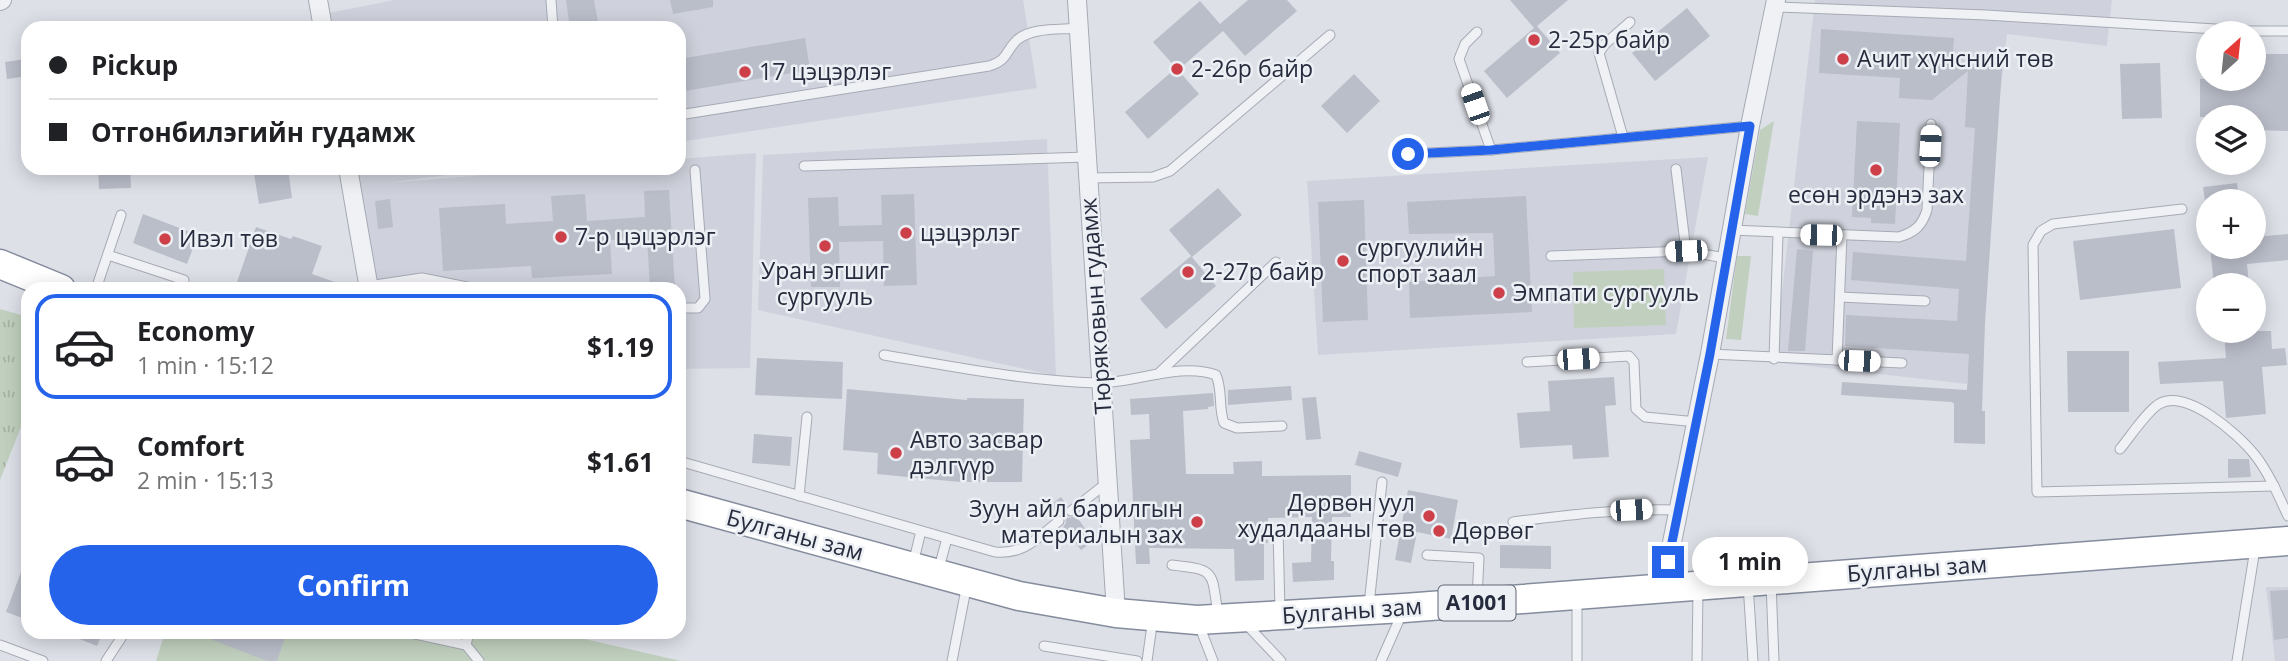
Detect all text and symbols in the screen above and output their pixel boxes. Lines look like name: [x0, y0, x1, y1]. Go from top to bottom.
north arrow: [2196, 21, 2266, 91]
map controls: [2196, 21, 2266, 343]
place label: 2-25р байр: [1548, 23, 1670, 55]
marker: 2-25р байр: [1526, 32, 1542, 48]
place label: Ачит хүнсний төв: [1857, 42, 2054, 74]
text: Pickup: [91, 47, 178, 83]
marker: Ачит хүнсний төв: [1835, 51, 1851, 67]
place label: 2-26р байр: [1191, 52, 1313, 84]
place label: 17 цэцэрлэг: [759, 55, 891, 87]
marker: 2-26р байр: [1169, 61, 1185, 77]
marker: 17 цэцэрлэг: [737, 64, 753, 80]
car: [1459, 81, 1492, 127]
button: layers: [2196, 105, 2266, 175]
text: Отгонбилэгийн гудамж: [91, 114, 416, 150]
car: [1919, 124, 1942, 168]
route start: [1392, 138, 1424, 170]
marker: есөн эрдэнэ зах: [1868, 162, 1884, 178]
place label: есөн эрдэнэ зах: [1788, 178, 1964, 210]
button: +: [2196, 189, 2266, 259]
street label: Тюряковын гудамж: [1071, 197, 1119, 415]
place label: цэцэрлэг: [920, 216, 1020, 248]
place label: 7-р цэцэрлэг: [575, 220, 716, 252]
place label: Ивэл төв: [179, 222, 278, 254]
car: [1800, 224, 1843, 246]
marker: цэцэрлэг: [898, 225, 914, 241]
marker: 7-р цэцэрлэг: [553, 229, 569, 245]
marker: Ивэл төв: [157, 231, 173, 247]
place label: сургуулийн спорт заал: [1357, 231, 1484, 289]
marker: Уран эгшиг сургууль: [817, 238, 833, 254]
car: [1665, 240, 1708, 262]
marker: сургуулийн спорт заал: [1335, 253, 1351, 269]
place label: Уран эгшиг сургууль: [761, 254, 889, 312]
place label: 2-27р байр: [1202, 255, 1324, 287]
marker: 2-27р байр: [1180, 264, 1196, 280]
button: −: [2196, 273, 2266, 343]
place label: Эмпати сургууль: [1513, 276, 1699, 308]
marker: Эмпати сургууль: [1491, 285, 1507, 301]
text: Economy: [137, 313, 255, 349]
icon: car: [53, 315, 116, 378]
text: $1.19: [587, 329, 654, 365]
car: [1557, 347, 1600, 371]
text: 1 min · 15:12: [137, 349, 274, 381]
car: [1838, 350, 1881, 372]
place label: Авто засвар дэлгүүр: [910, 423, 1043, 481]
text: Comfort: [137, 428, 244, 464]
icon: car: [53, 430, 116, 493]
text: $1.61: [587, 444, 654, 480]
marker: Авто засвар дэлгүүр: [888, 445, 904, 461]
text: 2 min · 15:13: [137, 464, 274, 496]
place label: Дөрвөн уул худалдааны төв: [1237, 486, 1415, 544]
place label: Зуун айл барилгын материалын зах: [969, 492, 1183, 550]
car: [1610, 498, 1653, 522]
street label: Булганы зам: [723, 500, 867, 568]
marker: Дөрвөн уул худалдааны төв: [1421, 508, 1437, 524]
marker: Зуун айл барилгын материалын зах: [1189, 514, 1205, 530]
place label: Дөрвөг: [1453, 514, 1534, 546]
marker: Дөрвөг: [1431, 523, 1447, 539]
callout: 1 min: [1692, 538, 1808, 586]
button: Confirm: [49, 545, 658, 625]
text: 1 min: [1718, 545, 1782, 577]
route end: [1652, 546, 1684, 578]
street label: Булганы зам: [1846, 547, 1988, 589]
road number: A1001: [1438, 586, 1516, 620]
street label: Булганы зам: [1281, 589, 1423, 631]

